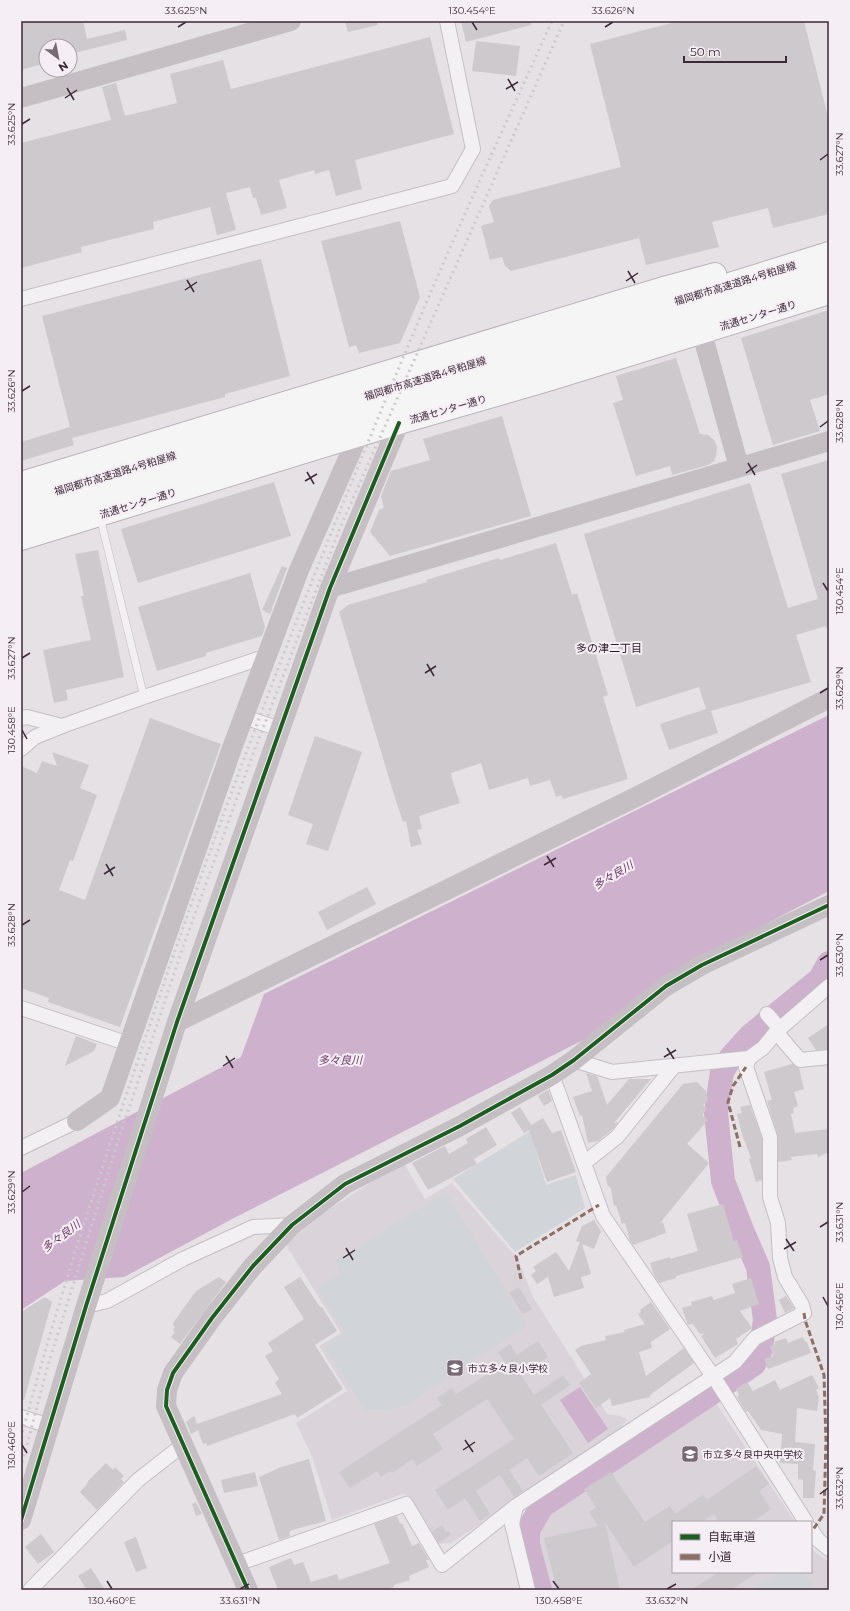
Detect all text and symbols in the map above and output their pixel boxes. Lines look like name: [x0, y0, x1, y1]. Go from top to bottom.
text: 33.625°N: [165, 4, 207, 17]
text: 130.454°E: [448, 4, 496, 17]
text: 33.626°N: [591, 4, 635, 17]
north arrow: [38, 38, 78, 78]
scale bar: [684, 38, 786, 64]
text: 50 m: [690, 44, 721, 59]
text: N: [56, 58, 71, 75]
text: 33.625°N: [5, 103, 18, 145]
text: 33.627°N: [833, 132, 846, 176]
street label: 福岡都市高速道路4号粕屋線: [673, 259, 798, 308]
street label: 流通センター通り: [718, 298, 798, 333]
street label: 福岡都市高速道路4号粕屋線: [363, 354, 488, 403]
text: 33.626°N: [5, 369, 18, 413]
street label: 流通センター通り: [408, 392, 488, 427]
text: 33.628°N: [833, 399, 846, 443]
street label: 福岡都市高速道路4号粕屋線: [53, 449, 178, 498]
street label: 流通センター通り: [98, 486, 178, 521]
text: 130.454°E: [833, 567, 846, 615]
text: 33.627°N: [5, 636, 18, 680]
district label: 多の津二丁目: [576, 641, 642, 655]
text: 33.629°N: [833, 666, 846, 710]
text: 130.458°E: [5, 706, 18, 754]
water label: 多々良川: [591, 857, 636, 892]
text: 33.628°N: [5, 903, 18, 947]
text: 33.630°N: [833, 933, 846, 977]
water label: 多々良川: [318, 1053, 363, 1067]
text: 33.629°N: [5, 1170, 18, 1214]
text: 33.631°N: [833, 1202, 846, 1242]
water label: 多々良川: [39, 1217, 84, 1255]
text: 130.456°E: [833, 1282, 846, 1329]
school or university icon: 市立多々良小学校: [445, 1358, 465, 1378]
place label: 市立多々良小学校: [468, 1362, 548, 1375]
text: 130.460°E: [5, 1421, 18, 1469]
school or university icon: 市立多々良中央中学校: [680, 1444, 700, 1464]
place label: 市立多々良中央中学校: [703, 1448, 803, 1461]
text: 33.632°N: [833, 1467, 846, 1509]
legend: [672, 1521, 812, 1573]
text: 自転車道: [708, 1529, 756, 1544]
text: 小道: [708, 1549, 732, 1564]
text: 130.460°E: [88, 1594, 136, 1607]
text: 33.631°N: [220, 1594, 260, 1607]
text: 130.458°E: [535, 1594, 583, 1607]
text: 33.632°N: [646, 1594, 688, 1607]

